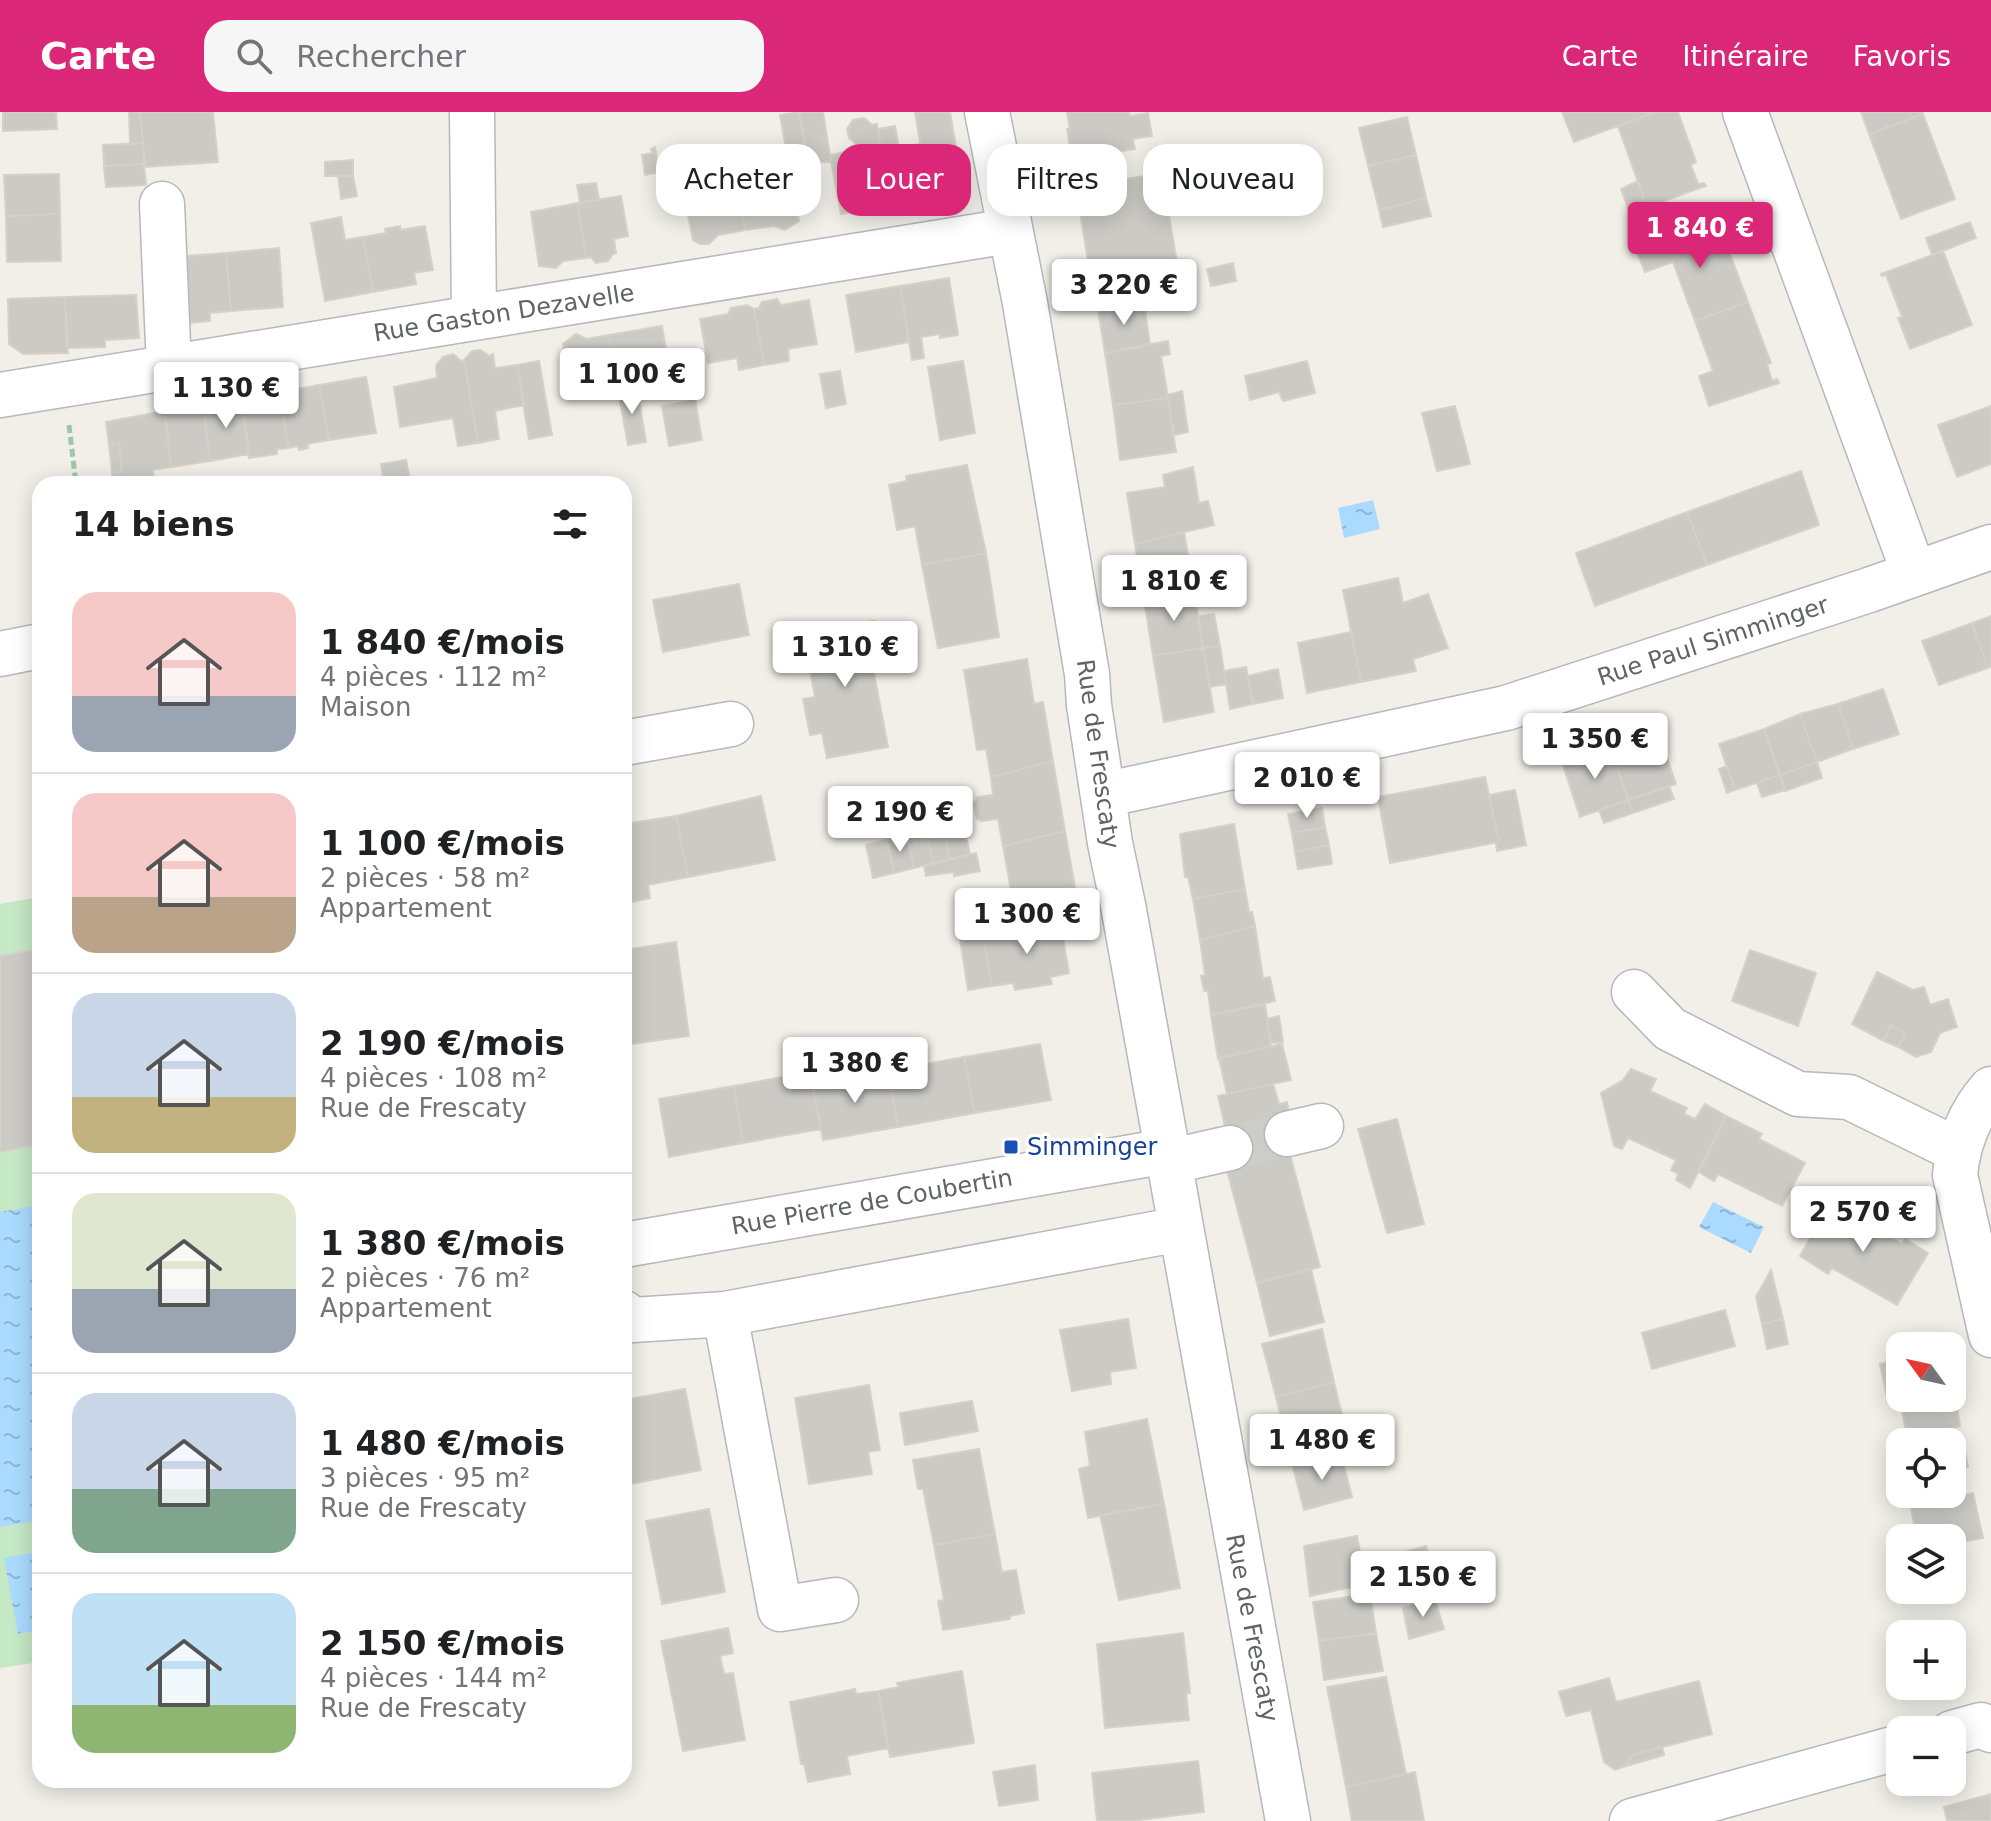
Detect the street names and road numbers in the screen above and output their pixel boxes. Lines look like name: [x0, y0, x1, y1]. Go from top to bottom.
street label: Rue Gaston Dezavelle: [372, 279, 636, 347]
street label: Rue Paul Simminger: [1594, 590, 1832, 692]
street label: Rue de Frescaty: [1071, 657, 1125, 851]
street label: Rue Pierre de Coubertin: [729, 1163, 1015, 1241]
street label: Rue de Frescaty: [1220, 1532, 1284, 1724]

